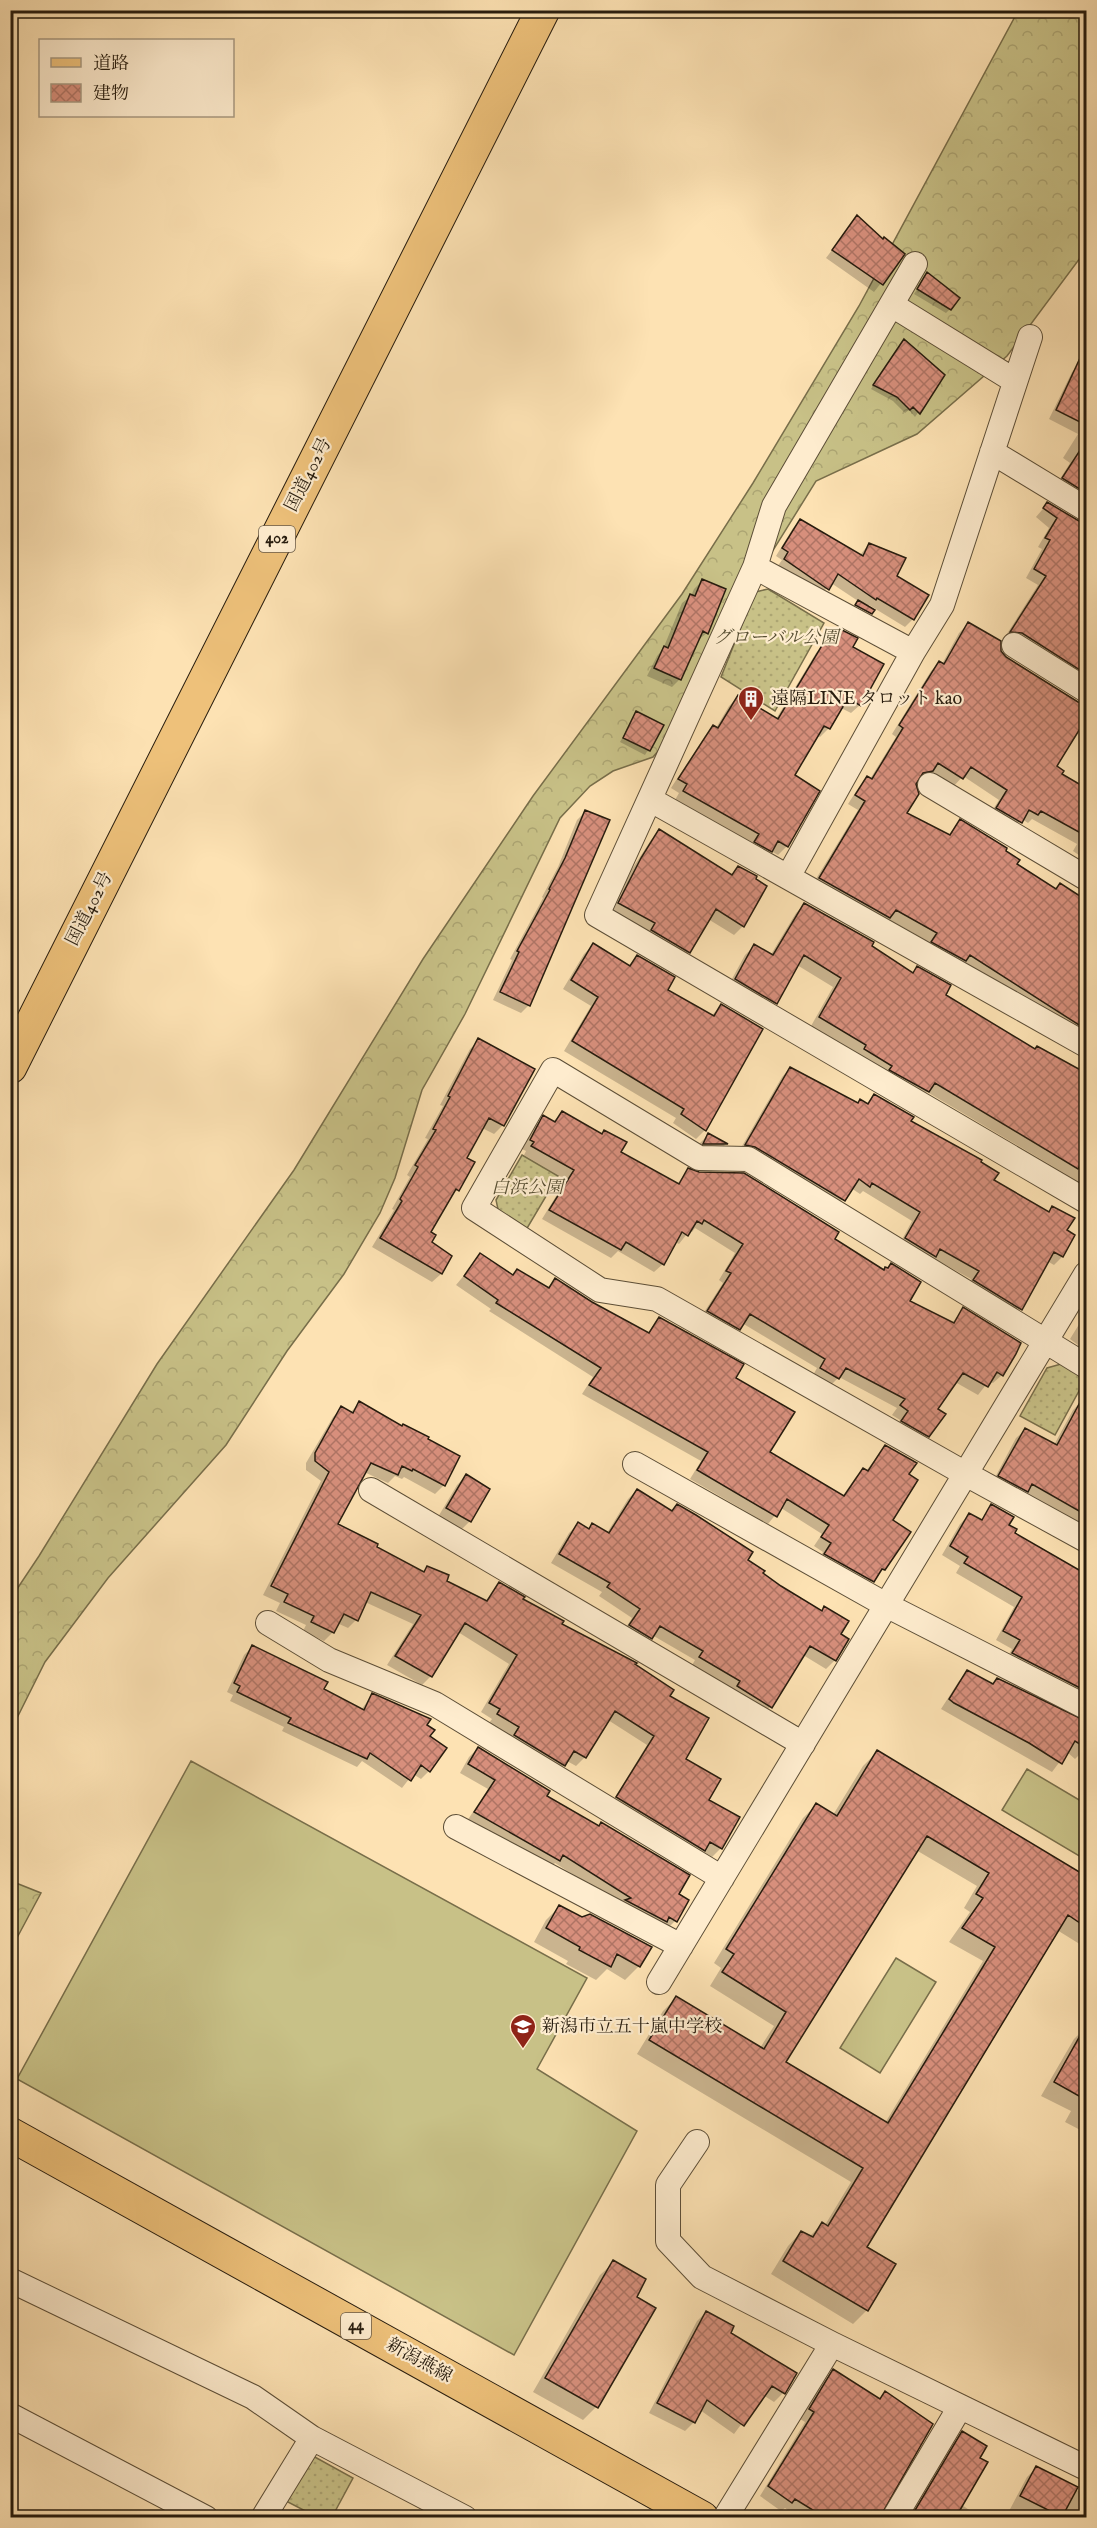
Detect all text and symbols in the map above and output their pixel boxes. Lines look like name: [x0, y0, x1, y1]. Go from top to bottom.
legend: [39, 39, 234, 117]
text: 道路: [93, 53, 129, 76]
text: 建物: [93, 83, 129, 106]
street label: 国道402号: [281, 434, 337, 516]
road number: 402: [259, 526, 295, 552]
park label: グローバル公園: [713, 627, 842, 650]
building icon: 遠隔LINE タロット kao: [736, 684, 766, 722]
place label: 遠隔LINE タロット kao: [771, 688, 962, 711]
street label: 国道402号: [62, 868, 118, 950]
park label: 白浜公園: [491, 1177, 566, 1200]
school or university icon: 新潟市立五十嵐中学校: [508, 2012, 538, 2050]
place label: 新潟市立五十嵐中学校: [542, 2016, 722, 2039]
road number: 44: [341, 2313, 371, 2339]
street label: 新潟燕線: [382, 2333, 456, 2389]

